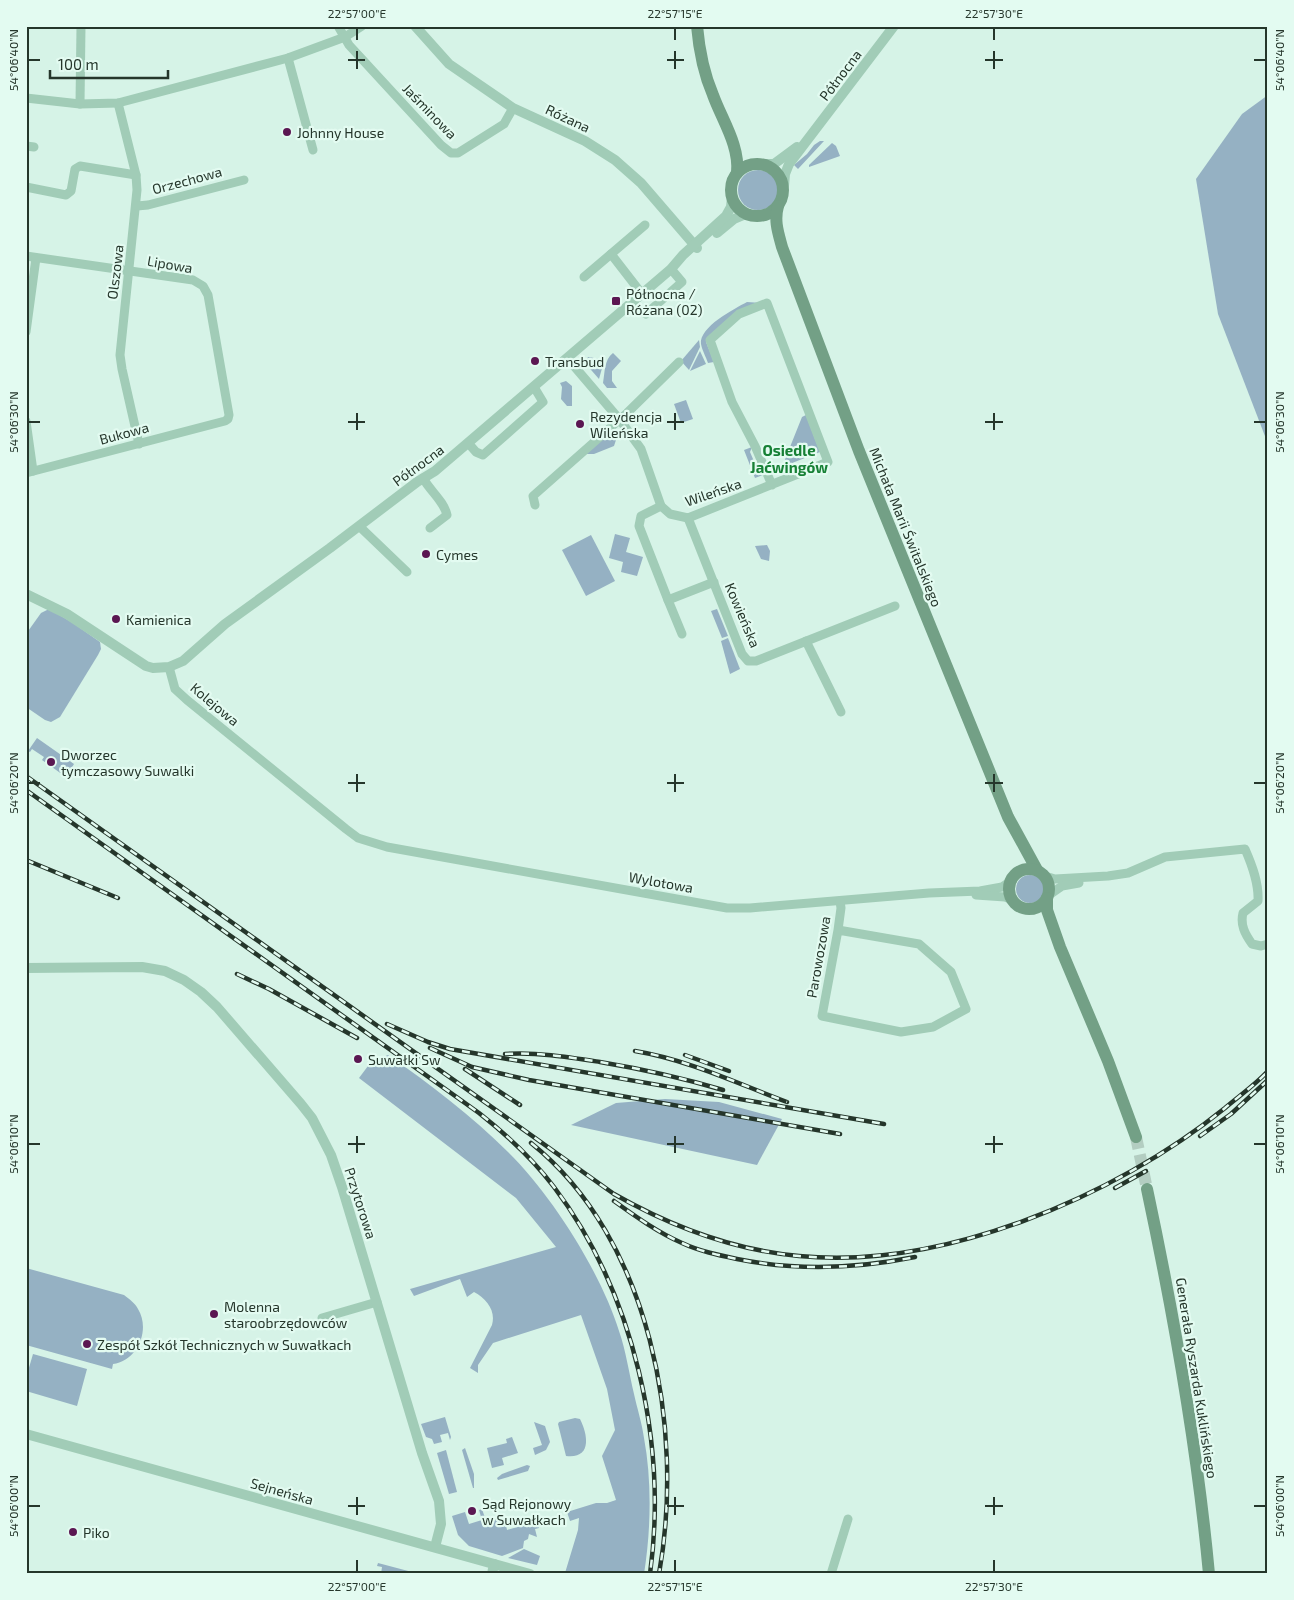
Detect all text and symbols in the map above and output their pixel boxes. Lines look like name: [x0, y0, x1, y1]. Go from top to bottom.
text: 22°57'00"E: [328, 6, 386, 20]
text: 22°57'15"E: [647, 6, 703, 20]
text: 22°57'30"E: [965, 6, 1023, 20]
text: 54°06'40"N: [6, 29, 20, 91]
text: 54°06'40"N: [1272, 29, 1286, 91]
street label: Północna: [815, 46, 865, 104]
scale bar: [50, 48, 168, 80]
text: 100 m: [58, 55, 99, 73]
street label: Jaśminowa: [399, 80, 461, 142]
street label: Różana: [543, 100, 593, 136]
place label: Johnny House: [297, 124, 384, 141]
marker: Johnny House: [281, 126, 293, 138]
street label: Orzechowa: [150, 163, 224, 197]
street label: Olszowa: [103, 244, 127, 300]
street label: Lipowa: [146, 252, 194, 276]
place label: Północna / Różana (02): [626, 285, 703, 318]
marker: Północna / Różana (02): [610, 295, 622, 307]
place label: Transbud: [545, 353, 604, 370]
marker: Transbud: [529, 355, 541, 367]
text: 54°06'30"N: [6, 391, 20, 453]
text: 54°06'30"N: [1272, 391, 1286, 453]
place label: Rezydencja Wileńska: [590, 408, 662, 441]
street label: Bukowa: [97, 418, 151, 448]
marker: Rezydencja Wileńska: [574, 418, 586, 430]
street label: Północna: [389, 441, 447, 489]
district label: Osiedle Jaćwingów: [750, 441, 828, 476]
street label: Michała Marii Świtalskiego: [866, 445, 946, 609]
street label: Wileńska: [683, 474, 743, 510]
place label: Cymes: [436, 546, 478, 563]
marker: Cymes: [420, 548, 432, 560]
street label: Kowieńska: [722, 580, 764, 650]
place label: Kamienica: [126, 611, 191, 628]
marker: Kamienica: [110, 613, 122, 625]
street label: Kolejowa: [187, 679, 243, 729]
place label: Dworzec tymczasowy Suwalki: [61, 746, 194, 779]
text: 54°06'20"N: [6, 752, 20, 814]
text: 54°06'20"N: [1272, 752, 1286, 814]
marker: Dworzec tymczasowy Suwalki: [45, 756, 57, 768]
street label: Wylotowa: [627, 868, 695, 896]
street label: Parowozowa: [802, 915, 834, 999]
place label: Suwałki Sw: [368, 1051, 441, 1068]
marker: Suwałki Sw: [352, 1053, 364, 1065]
text: 54°06'10"N: [6, 1114, 20, 1174]
text: 54°06'10"N: [1272, 1114, 1286, 1174]
street label: Przytorowa: [341, 1165, 381, 1241]
street label: Generała Ryszarda Kuklińskiego: [1173, 1276, 1221, 1480]
place label: Molenna staroobrzędowców: [224, 1298, 348, 1331]
marker: Molenna staroobrzędowców: [208, 1308, 220, 1320]
place label: Zespół Szkół Technicznych w Suwałkach: [97, 1336, 351, 1353]
marker: Zespół Szkół Technicznych w Suwałkach: [81, 1338, 93, 1350]
street label: Sejneńska: [249, 1474, 315, 1508]
text: 54°06'00"N: [6, 1475, 20, 1537]
text: 54°06'00"N: [1272, 1475, 1286, 1537]
place label: Sąd Rejonowy w Suwałkach: [482, 1495, 572, 1528]
marker: Sąd Rejonowy w Suwałkach: [466, 1505, 478, 1517]
place label: Piko: [83, 1524, 110, 1541]
marker: Piko: [67, 1526, 79, 1538]
text: 22°57'00"E: [328, 1579, 386, 1593]
text: 22°57'15"E: [647, 1579, 703, 1593]
text: 22°57'30"E: [965, 1579, 1023, 1593]

